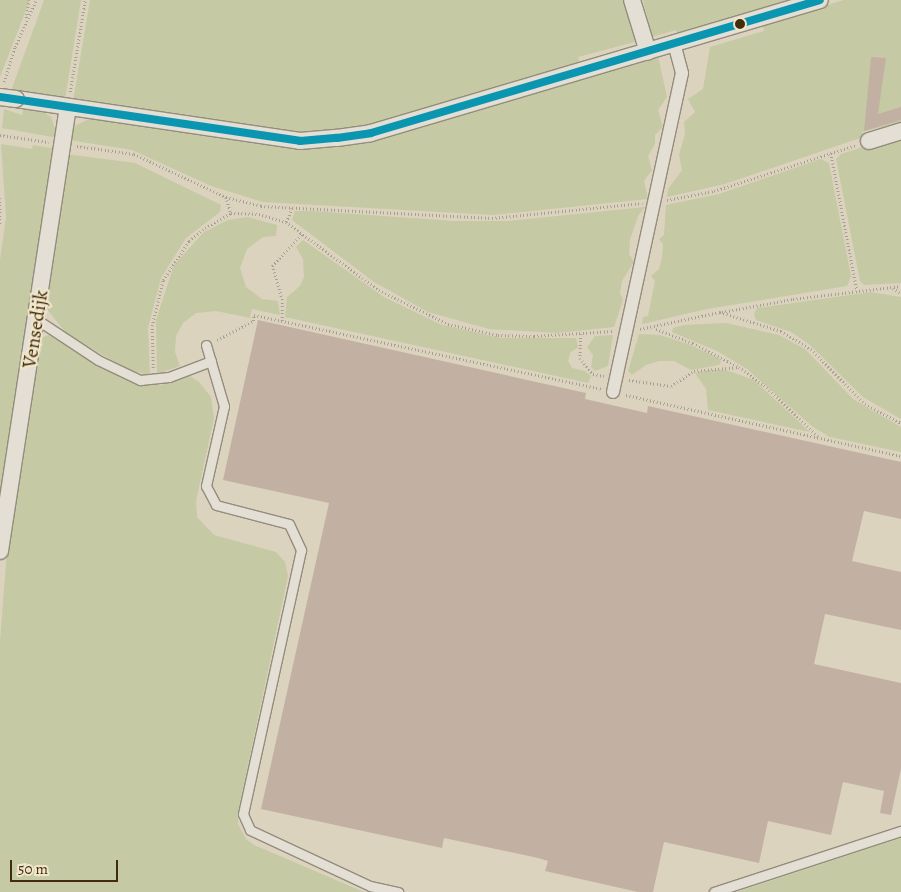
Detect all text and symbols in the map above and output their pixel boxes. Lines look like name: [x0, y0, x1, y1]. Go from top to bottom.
unlabelled marker: [735, 19, 745, 29]
street label: Vensedijk: [17, 288, 53, 370]
scale bar: [12, 850, 120, 882]
text: 50 m: [18, 859, 48, 879]

